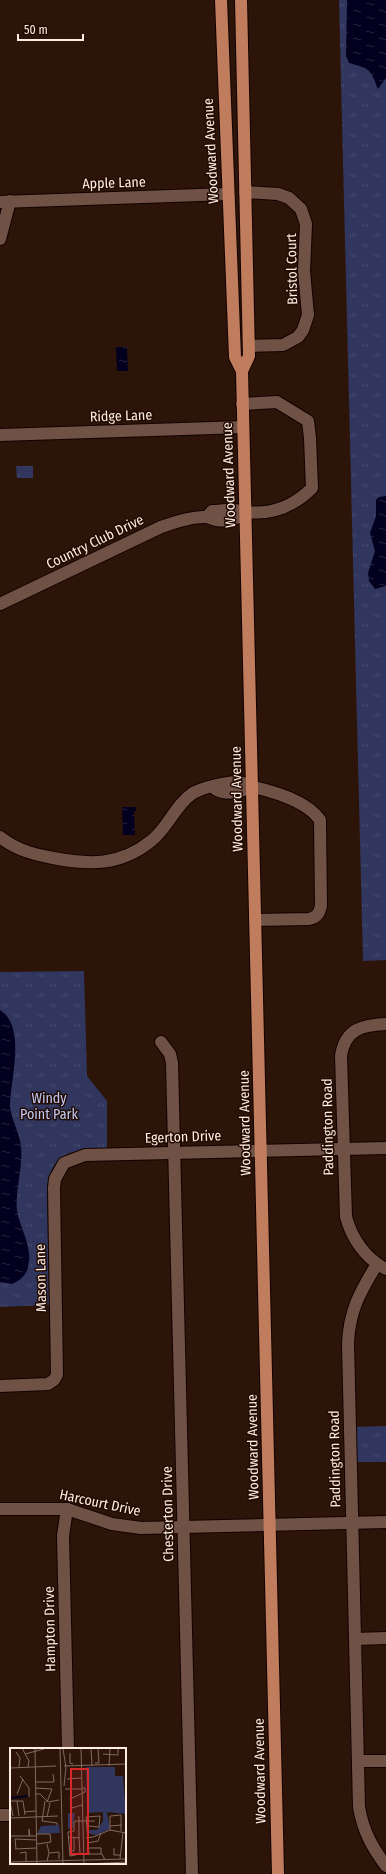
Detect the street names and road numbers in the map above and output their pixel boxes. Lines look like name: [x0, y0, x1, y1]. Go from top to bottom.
street label: Woodward Avenue: [200, 98, 222, 204]
street label: Apple Lane: [82, 173, 146, 193]
street label: Bristol Court: [283, 233, 301, 305]
street label: Ridge Lane: [89, 406, 153, 426]
street label: Woodward Avenue: [219, 422, 239, 528]
street label: Country Club Drive: [44, 511, 147, 573]
street label: Woodward Avenue: [228, 746, 246, 852]
street label: Woodward Avenue: [236, 1070, 254, 1176]
street label: Paddington Road: [319, 1078, 337, 1176]
street label: Egerton Drive: [144, 1127, 222, 1147]
street label: Mason Lane: [32, 1244, 50, 1312]
street label: Woodward Avenue: [244, 1394, 262, 1500]
street label: Paddington Road: [326, 1410, 344, 1508]
street label: Chesterton Drive: [159, 1466, 177, 1562]
street label: Harcourt Drive: [58, 1486, 142, 1520]
street label: Hampton Drive: [41, 1586, 59, 1672]
street label: Woodward Avenue: [251, 1718, 269, 1824]

